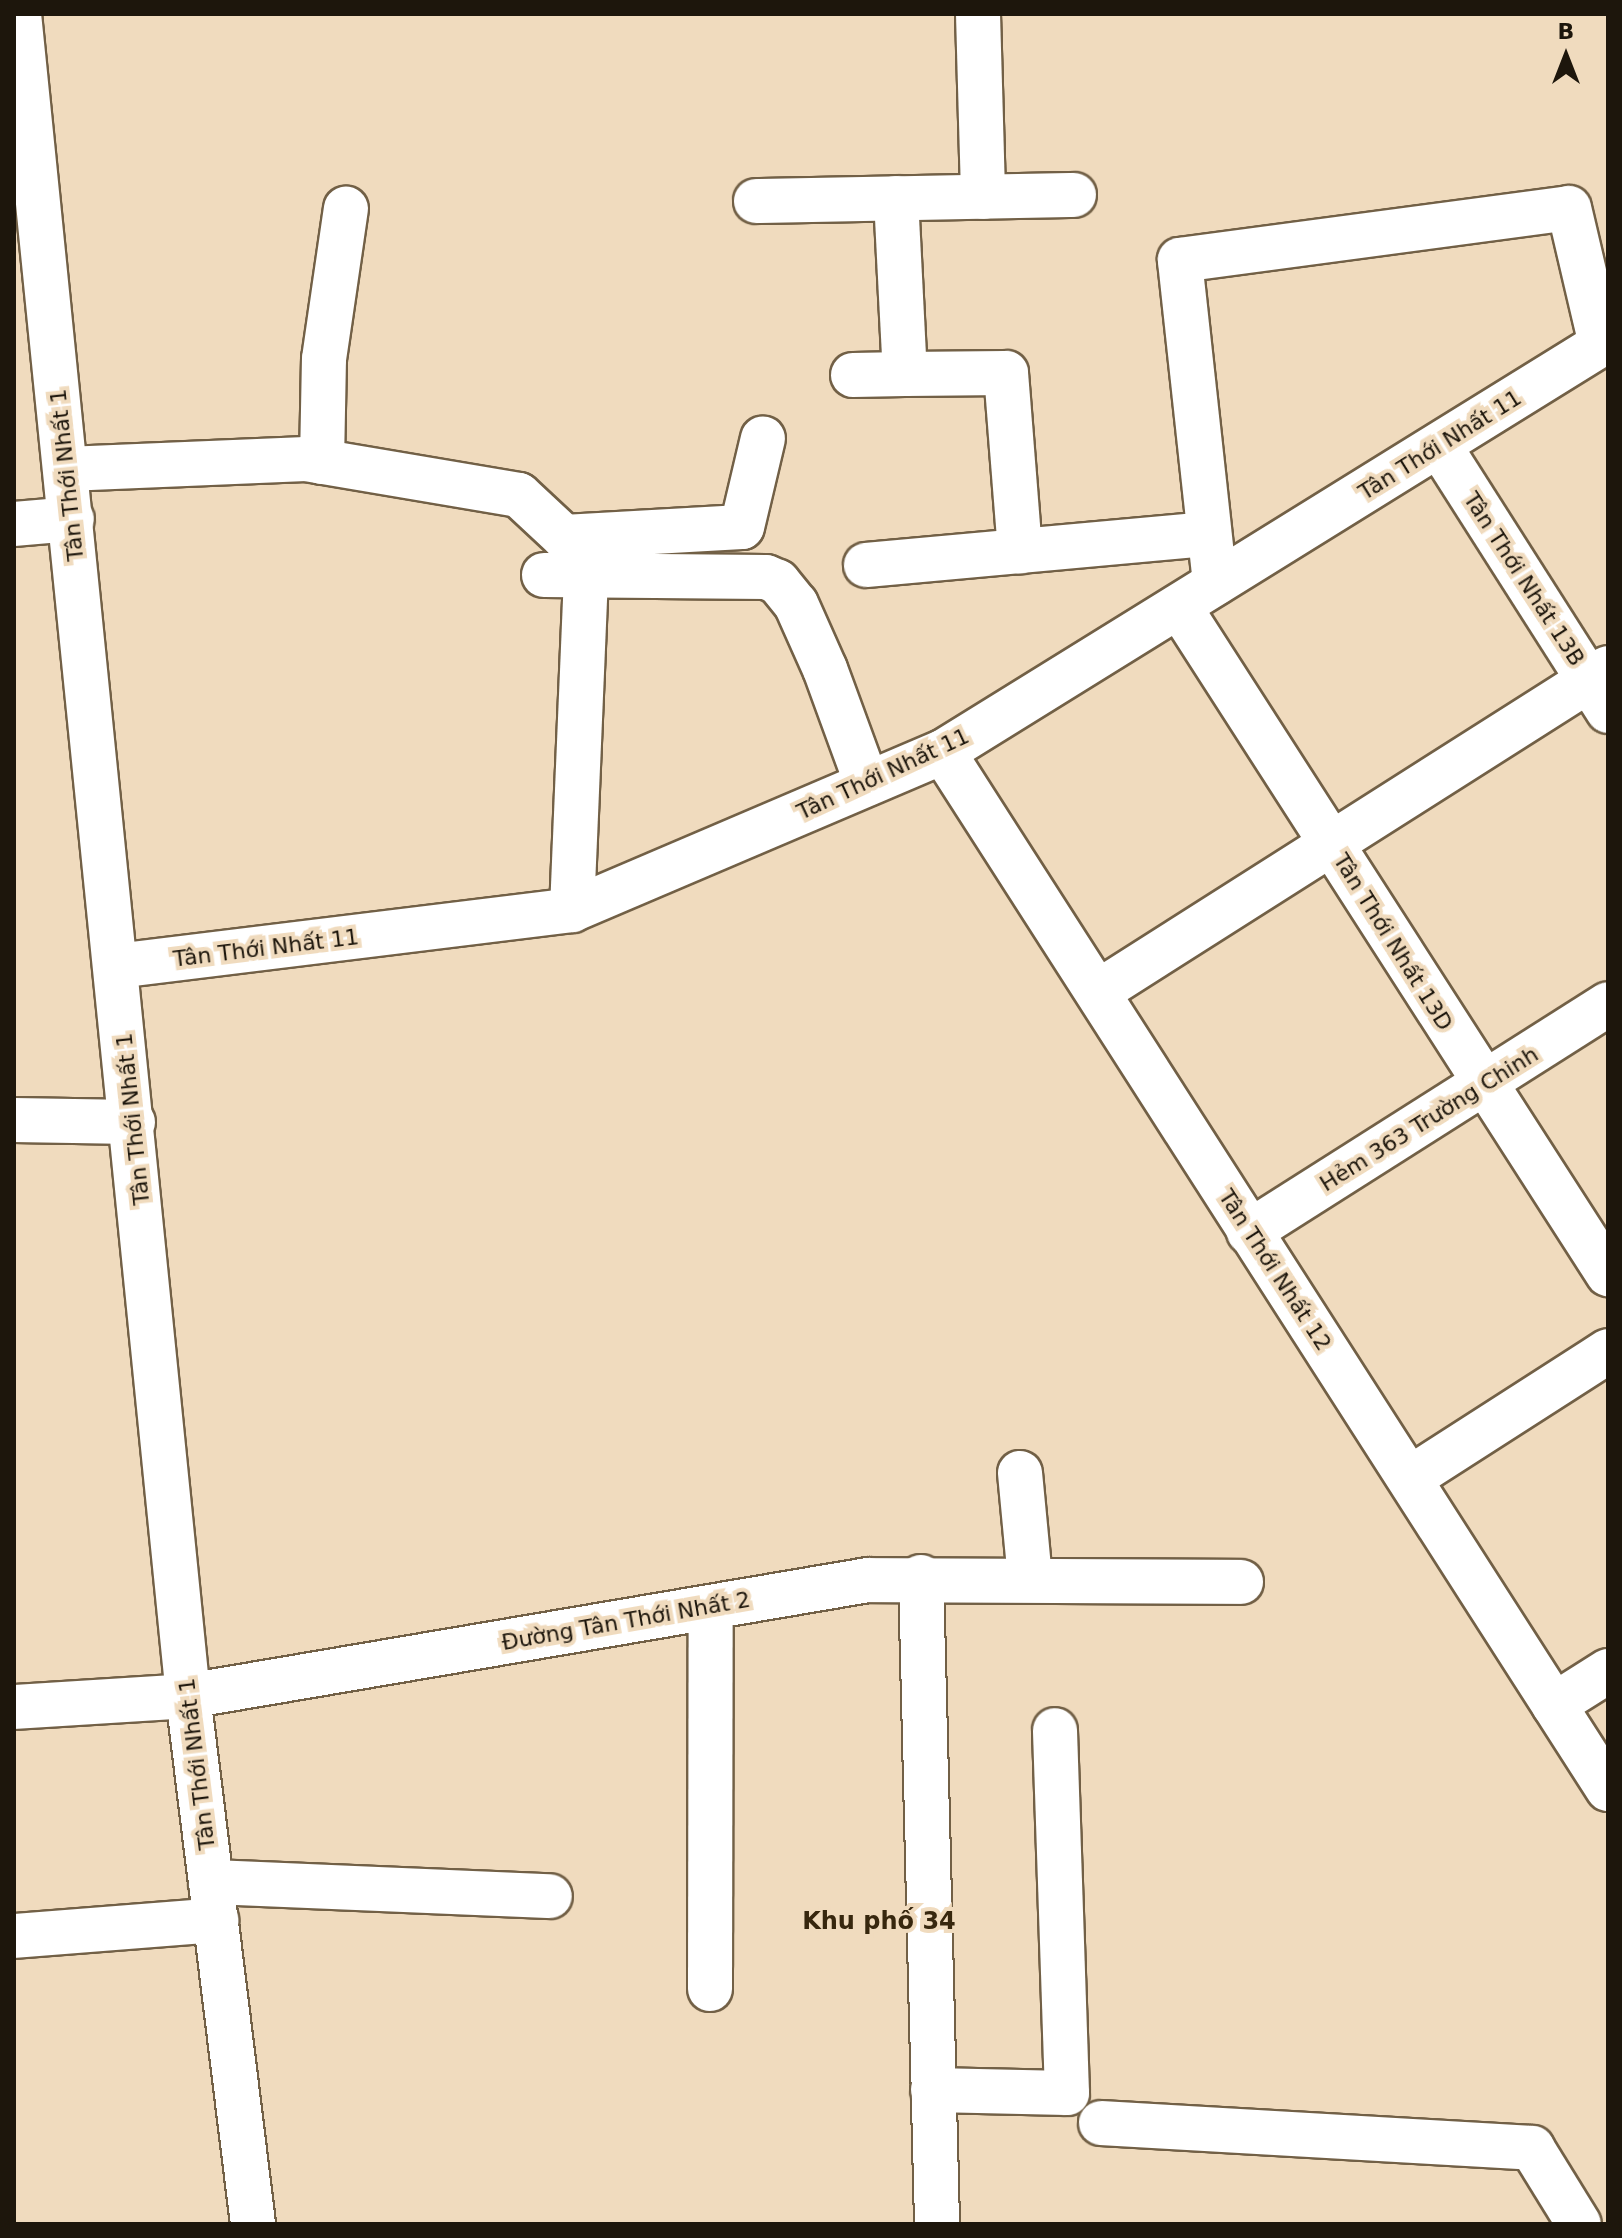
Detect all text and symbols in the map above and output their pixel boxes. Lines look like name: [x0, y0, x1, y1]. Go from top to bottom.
north arrow: [1526, 16, 1606, 96]
text: B: [1558, 19, 1574, 44]
street label: Tân Thới Nhất 11: [1354, 384, 1526, 506]
street label: Tân Thới Nhất 1: [45, 388, 89, 562]
street label: Tân Thới Nhất 13B: [1458, 487, 1590, 671]
street label: Tân Thới Nhất 11: [793, 723, 973, 825]
street label: Tân Thới Nhất 13D: [1328, 849, 1458, 1035]
street label: Tân Thới Nhất 11: [172, 924, 360, 972]
street label: Tân Thới Nhất 1: [111, 1032, 155, 1206]
street label: Hẻm 363 Trường Chinh: [1315, 1041, 1543, 1197]
street label: Tân Thới Nhất 12: [1213, 1185, 1337, 1355]
street label: Đường Tân Thới Nhất 2: [500, 1586, 752, 1656]
street label: Tân Thới Nhất 1: [173, 1677, 221, 1851]
district label: Khu phố 34: [802, 1908, 956, 1936]

